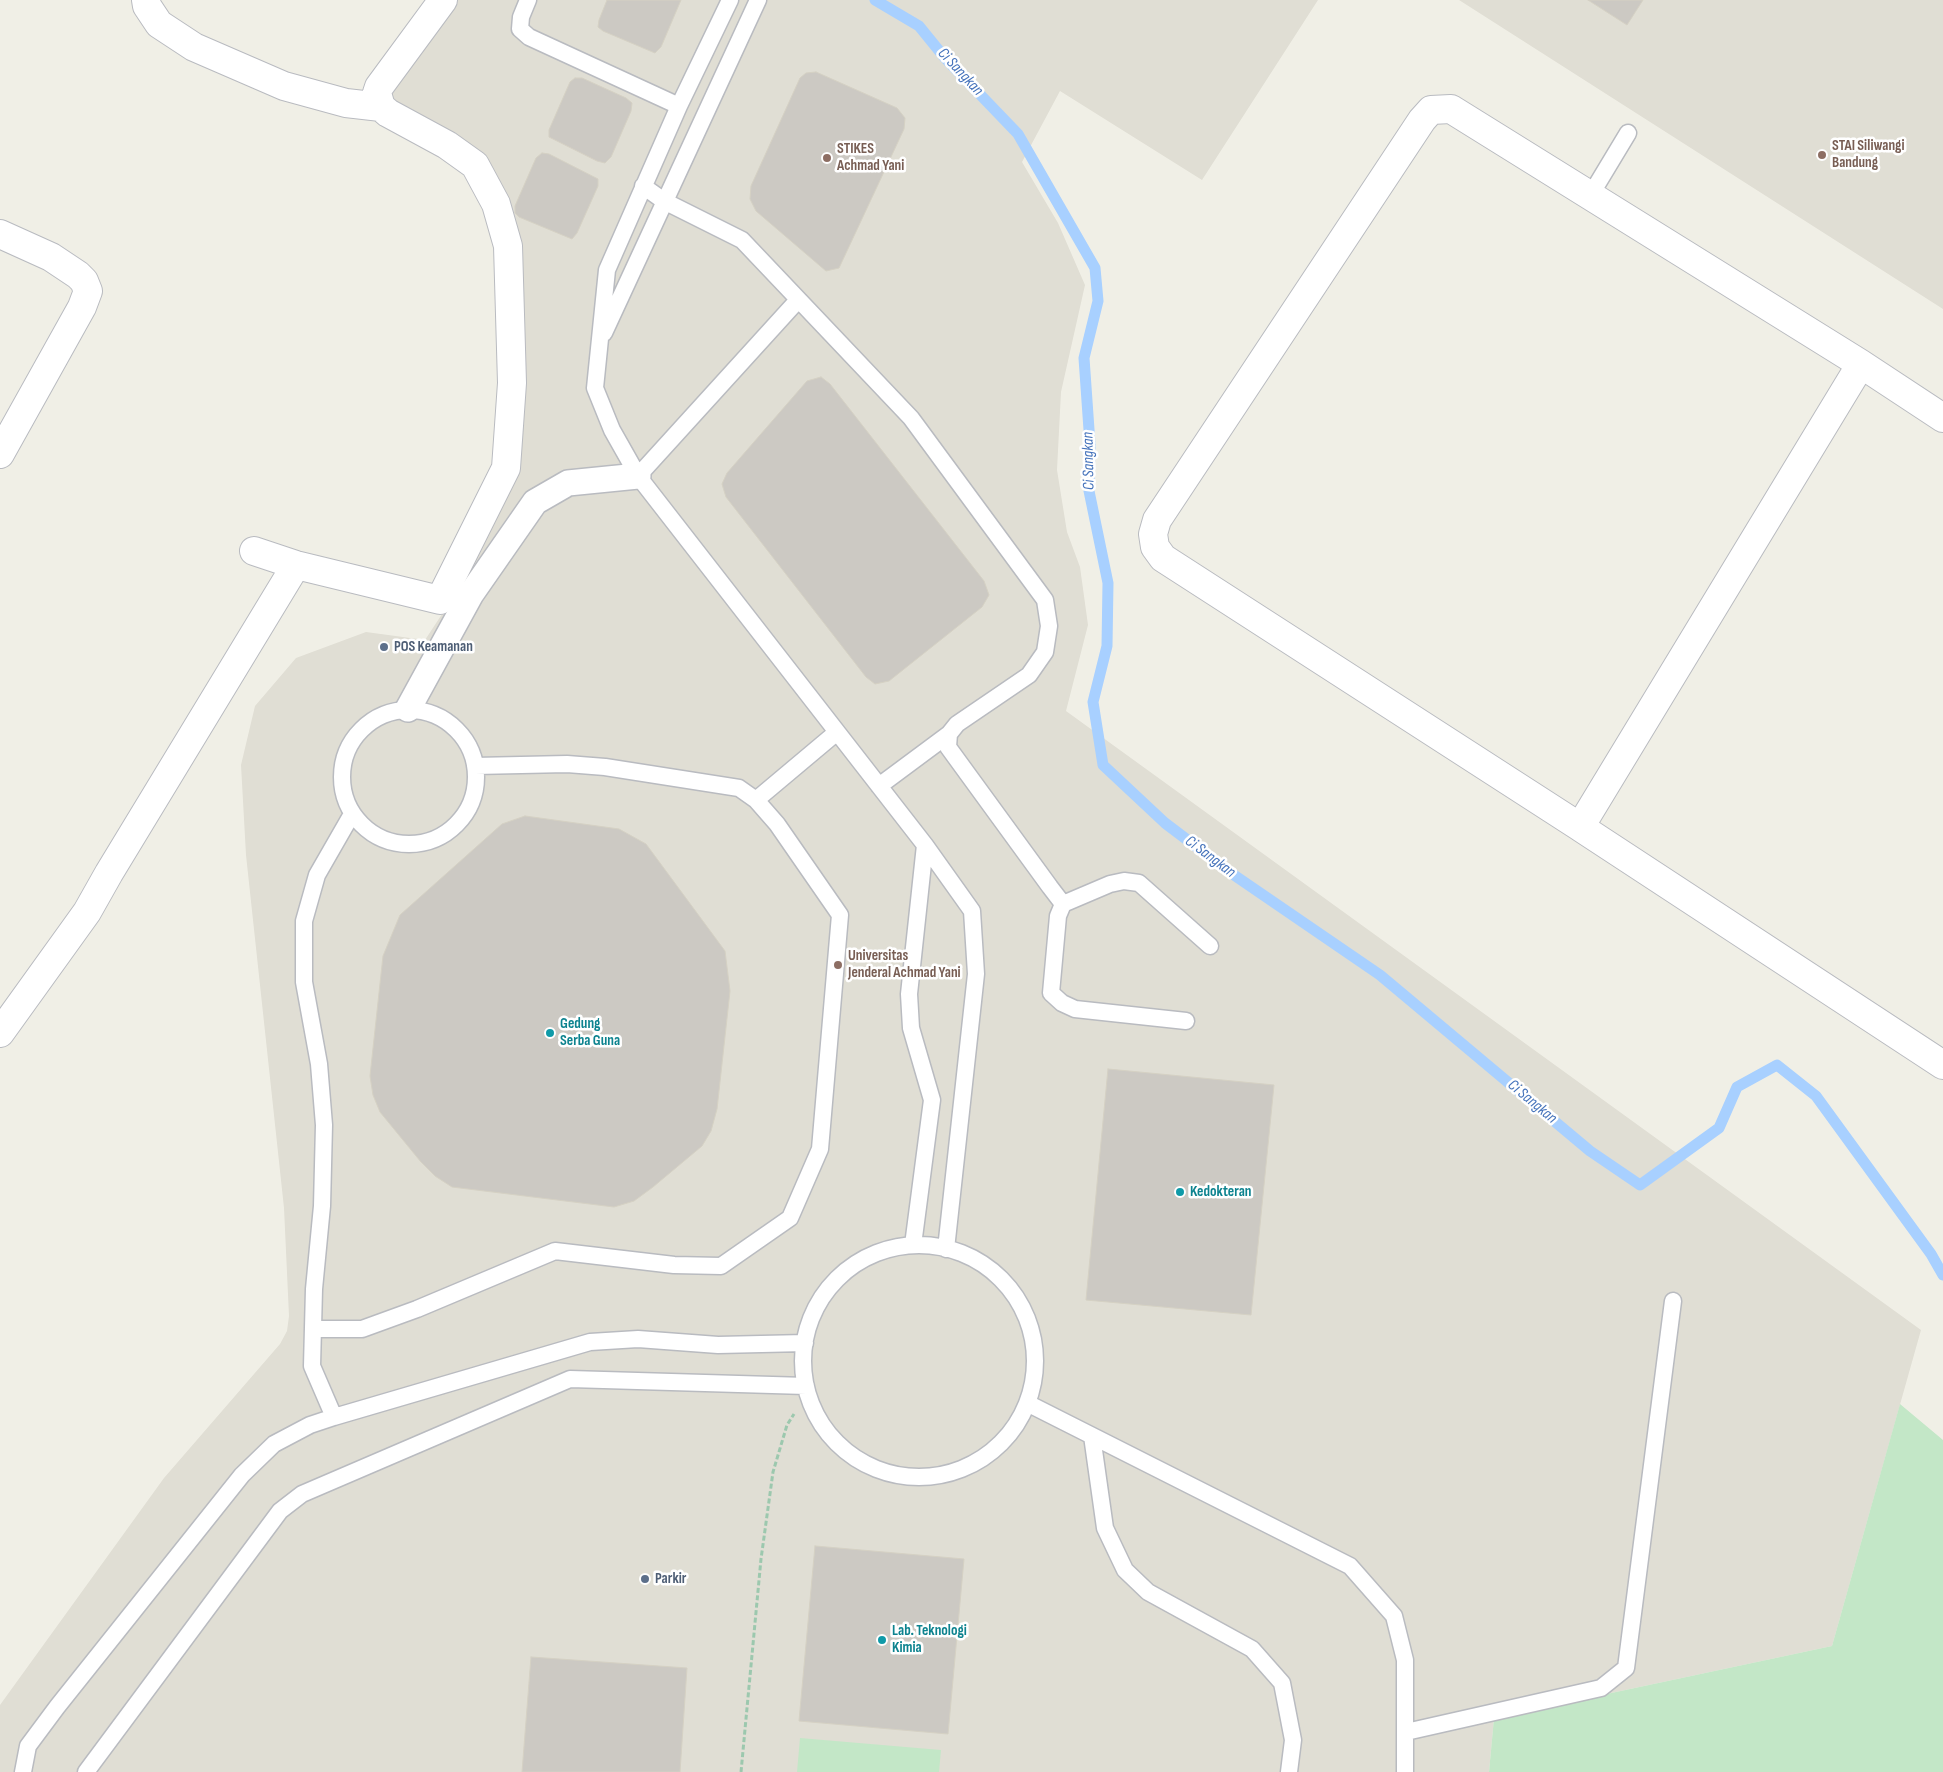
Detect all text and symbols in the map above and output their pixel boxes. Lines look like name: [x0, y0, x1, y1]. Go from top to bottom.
water label: Ci Sangkan: [933, 44, 987, 100]
place label: STAI Siliwangi Bandung: [1832, 137, 1904, 172]
place label: STIKES Achmad Yani: [837, 140, 904, 175]
marker: STAI Siliwangi Bandung: [1816, 149, 1828, 161]
marker: STIKES Achmad Yani: [821, 152, 833, 164]
water label: Ci Sangkan: [1079, 432, 1099, 490]
place label: POS Keamanan: [394, 638, 473, 656]
marker: POS Keamanan: [378, 641, 390, 653]
water label: Ci Sangkan: [1181, 832, 1239, 882]
place label: Universitas Jenderal Achmad Yani: [848, 947, 961, 982]
marker: Universitas Jenderal Achmad Yani: [832, 959, 844, 971]
place label: Gedung Serba Guna: [560, 1015, 620, 1050]
marker: Gedung Serba Guna: [544, 1027, 556, 1039]
water label: Ci Sangkan: [1503, 1076, 1561, 1128]
place label: Kedokteran: [1190, 1183, 1251, 1201]
marker: Kedokteran: [1174, 1186, 1186, 1198]
place label: Parkir: [655, 1570, 686, 1588]
marker: Parkir: [639, 1573, 651, 1585]
place label: Lab. Teknologi Kimia: [892, 1622, 967, 1657]
marker: Lab. Teknologi Kimia: [876, 1634, 888, 1646]

